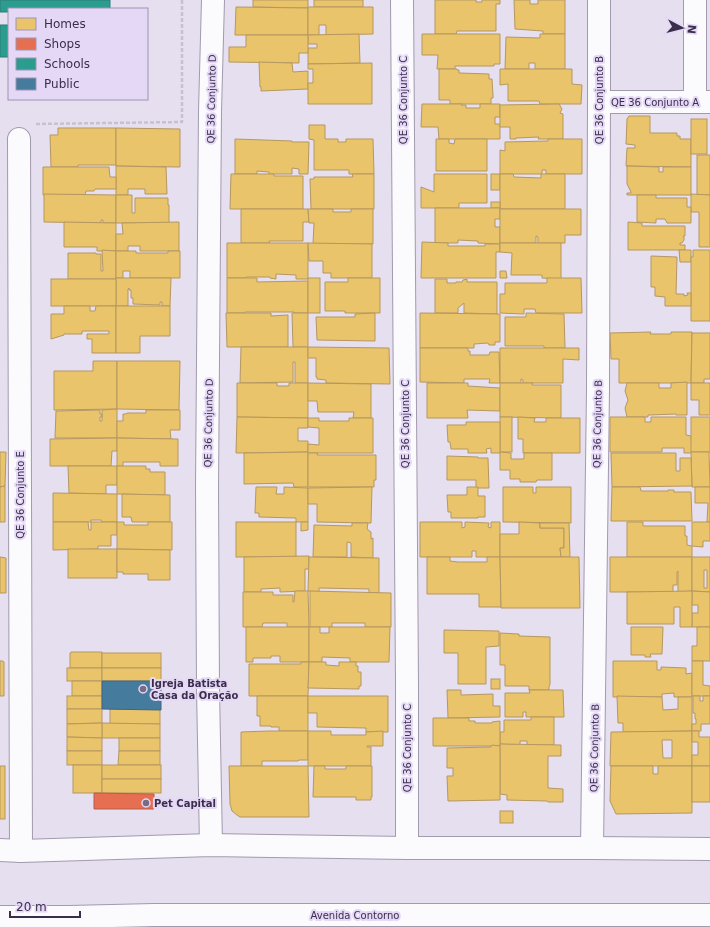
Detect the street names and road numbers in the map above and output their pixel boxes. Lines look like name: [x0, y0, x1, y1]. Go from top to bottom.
street label: QE 36 Conjunto D: [205, 54, 218, 144]
street label: QE 36 Conjunto C: [398, 56, 409, 144]
street label: QE 36 Conjunto B: [594, 56, 605, 144]
street label: QE 36 Conjunto A: [611, 97, 699, 108]
street label: QE 36 Conjunto D: [202, 378, 215, 468]
street label: QE 36 Conjunto C: [400, 380, 411, 468]
street label: QE 36 Conjunto B: [591, 380, 604, 468]
street label: QE 36 Conjunto E: [15, 451, 26, 539]
street label: QE 36 Conjunto C: [402, 704, 413, 792]
street label: QE 36 Conjunto B: [588, 704, 601, 792]
street label: Avenida Contorno: [311, 910, 399, 921]

